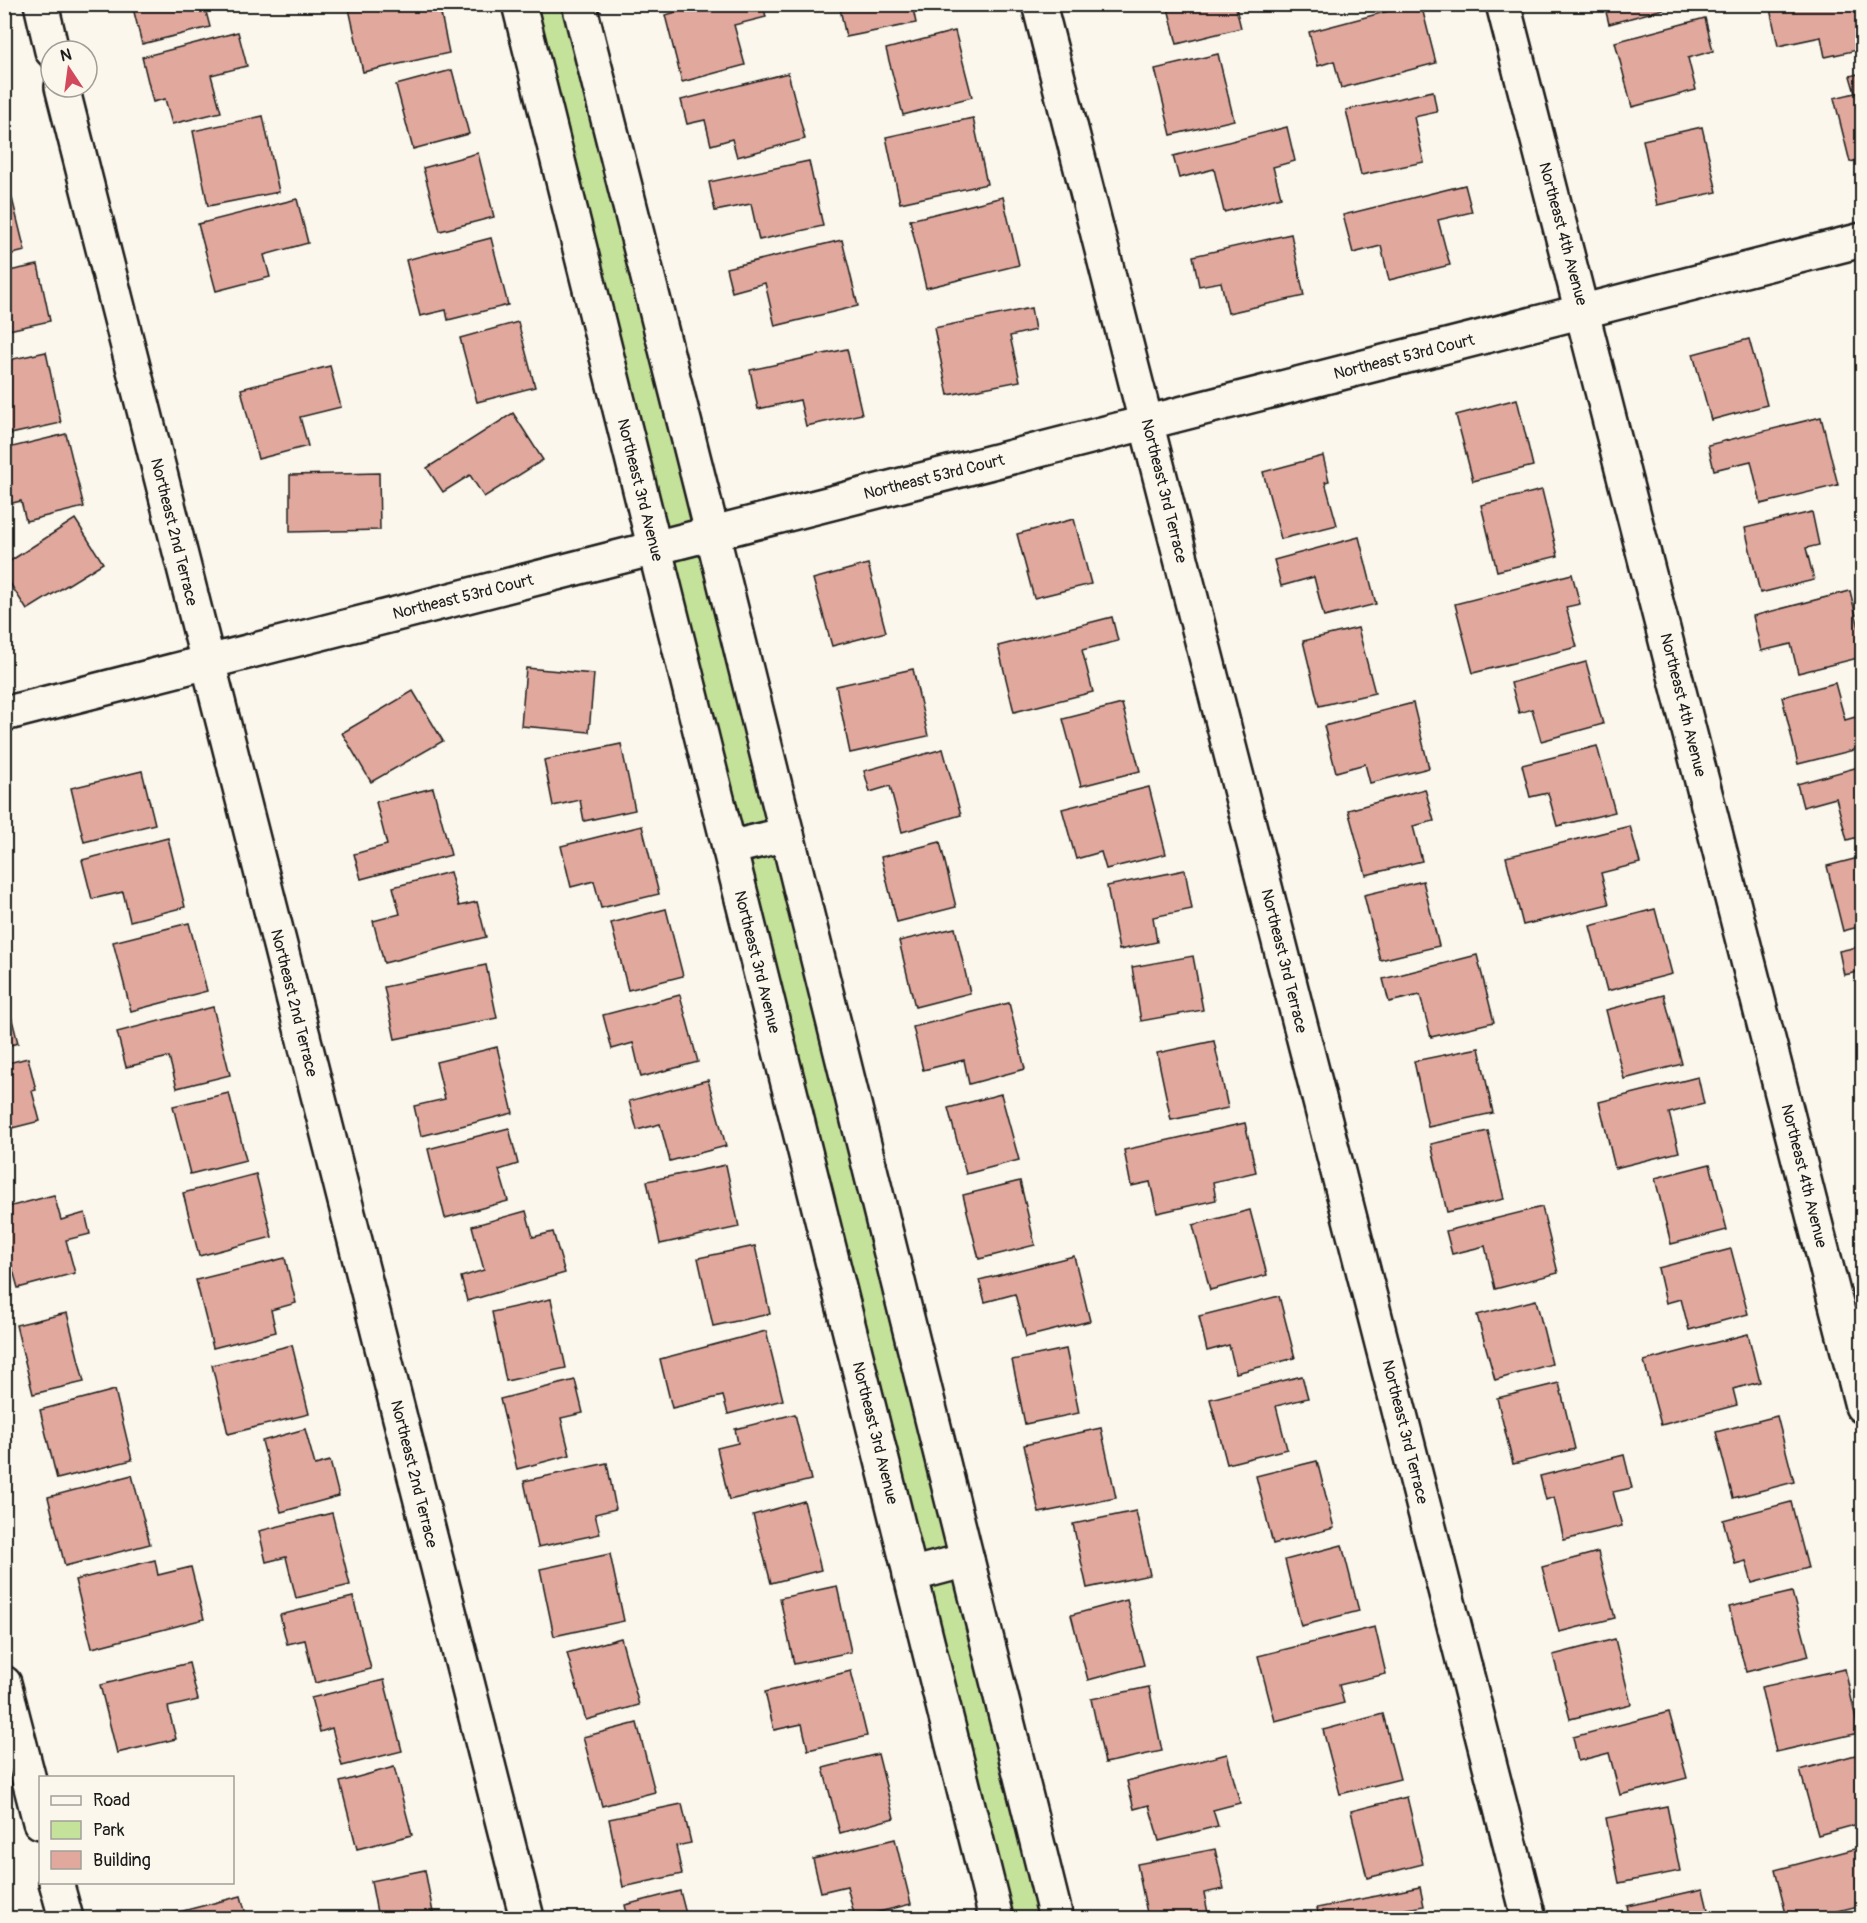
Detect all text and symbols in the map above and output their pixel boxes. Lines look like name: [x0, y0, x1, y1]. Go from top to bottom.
north arrow: [39, 39, 99, 99]
text: N: [58, 44, 74, 66]
street label: Northeast 4th Avenue: [1534, 160, 1592, 308]
street label: Northeast 53rd Court: [1331, 330, 1477, 384]
street label: Northeast 3rd Avenue: [613, 417, 667, 563]
street label: Northeast 3rd Terrace: [1136, 417, 1192, 565]
street label: Northeast 53rd Court: [861, 450, 1007, 504]
street label: Northeast 2nd Terrace: [146, 456, 202, 608]
street label: Northeast 53rd Court: [390, 570, 536, 624]
street label: Northeast 4th Avenue: [1655, 631, 1711, 779]
street label: Northeast 3rd Terrace: [1256, 887, 1312, 1035]
street label: Northeast 3rd Avenue: [730, 889, 784, 1035]
street label: Northeast 2nd Terrace: [266, 927, 322, 1079]
street label: Northeast 4th Avenue: [1776, 1102, 1832, 1250]
street label: Northeast 3rd Terrace: [1377, 1358, 1433, 1506]
street label: Northeast 3rd Avenue: [848, 1360, 902, 1506]
street label: Northeast 2nd Terrace: [386, 1398, 442, 1550]
legend: [39, 1776, 234, 1884]
text: Road: [93, 1789, 130, 1812]
text: Park: [93, 1819, 125, 1842]
text: Building: [93, 1849, 151, 1872]

